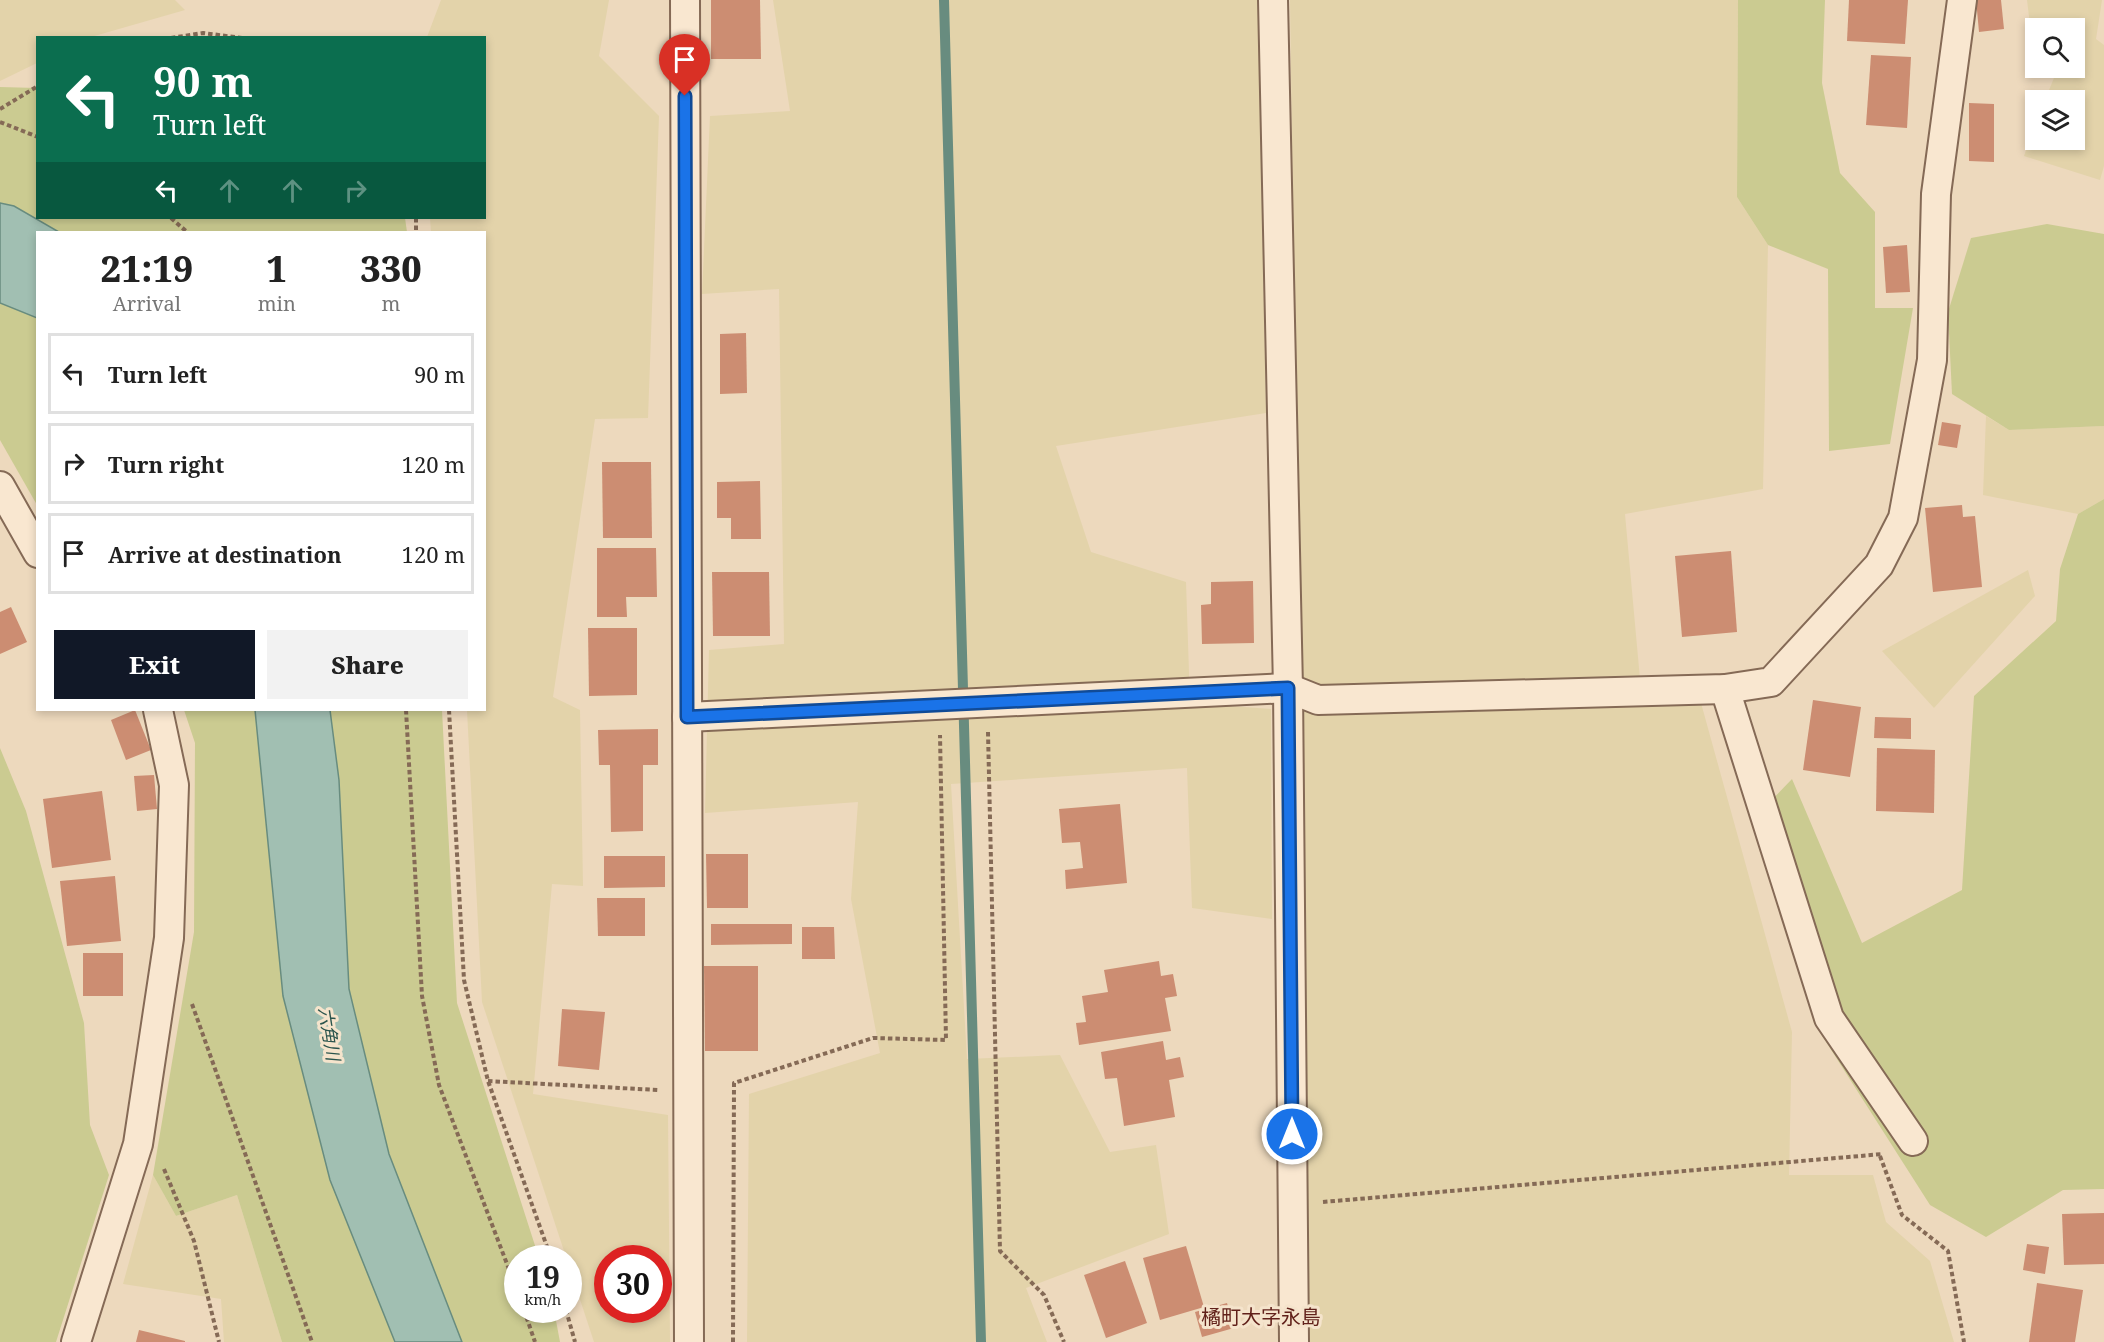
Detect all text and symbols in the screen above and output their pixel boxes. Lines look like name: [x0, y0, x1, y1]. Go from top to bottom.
map controls: [2025, 18, 2085, 150]
button: search: [2025, 18, 2085, 78]
pin: [659, 34, 710, 96]
icon: arrive: [668, 43, 701, 76]
text: 90 m: [153, 52, 253, 109]
icon: left: [54, 60, 132, 138]
button: layers: [2025, 90, 2085, 150]
text: Turn left: [153, 106, 266, 143]
icon: left: [150, 174, 183, 207]
icon: ahead: [213, 174, 246, 207]
icon: ahead: [276, 174, 309, 207]
icon: right: [339, 174, 372, 207]
text: 21:19: [100, 244, 193, 293]
text: 1: [267, 244, 287, 293]
text: 330: [360, 244, 422, 293]
text: Arrival: [113, 290, 181, 317]
text: min: [258, 290, 296, 317]
text: m: [382, 290, 400, 317]
icon: left: [57, 357, 90, 390]
text: Turn left: [108, 359, 207, 389]
text: 90 m: [414, 359, 465, 389]
icon: right: [57, 447, 90, 480]
text: Turn right: [108, 449, 224, 479]
text: 120 m: [402, 449, 465, 479]
icon: arrive: [57, 537, 90, 570]
text: Arrive at destination: [108, 539, 342, 569]
text: 120 m: [402, 539, 465, 569]
button: Exit: [54, 630, 255, 699]
button: Share: [267, 630, 468, 699]
water label: 六角川: [314, 1005, 346, 1064]
position arrow: [1260, 1102, 1324, 1166]
speed limit sign: 30: [594, 1245, 672, 1323]
text: 19: [526, 1256, 560, 1297]
text: km/h: [525, 1289, 561, 1309]
district label: 橘町大字永島: [1201, 1303, 1321, 1330]

